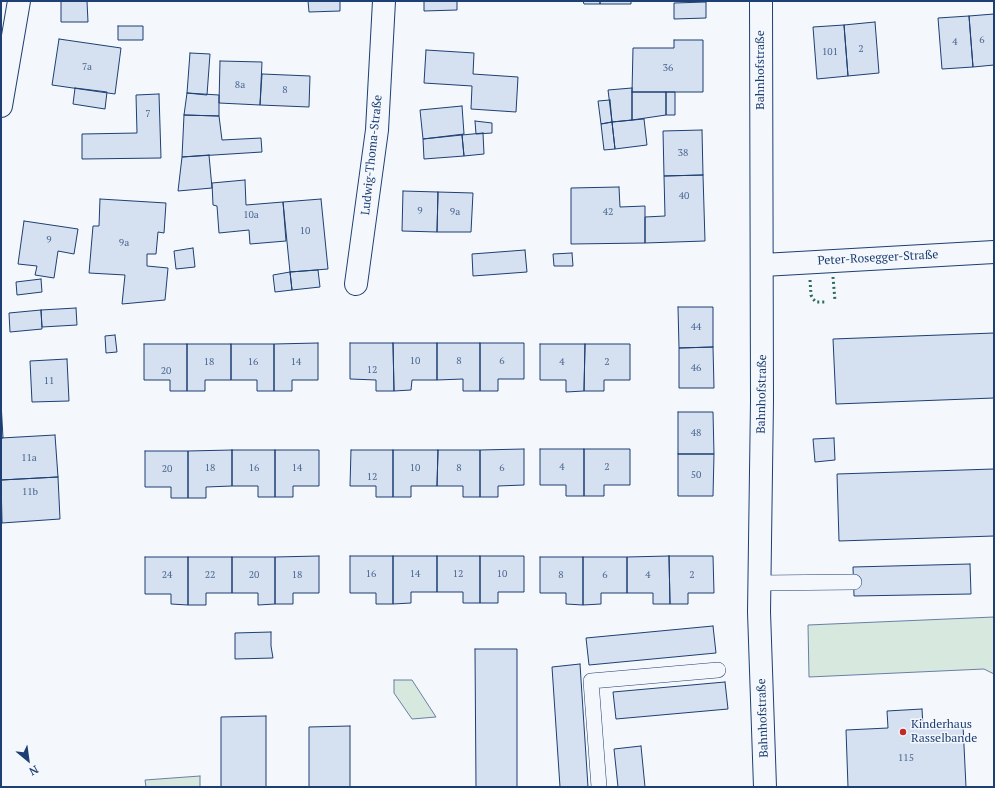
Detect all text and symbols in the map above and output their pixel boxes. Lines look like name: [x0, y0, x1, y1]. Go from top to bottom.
street label: Bahnhofstraße: [754, 30, 768, 110]
house number: 6: [979, 34, 985, 46]
house number: 4: [952, 36, 958, 48]
house number: 2: [858, 43, 864, 55]
house number: 101: [822, 46, 838, 58]
house number: 7a: [82, 61, 92, 73]
house number: 36: [663, 62, 673, 74]
house number: 8a: [235, 79, 245, 91]
house number: 8: [282, 84, 288, 96]
street label: Ludwig-Thoma-Straße: [359, 94, 385, 216]
house number: 7: [145, 108, 151, 120]
house number: 38: [678, 147, 688, 159]
house number: 40: [679, 190, 689, 202]
house number: 9: [417, 205, 423, 217]
house number: 9a: [450, 206, 460, 218]
house number: 42: [603, 206, 613, 218]
house number: 10a: [243, 209, 259, 221]
house number: 10: [300, 225, 310, 237]
house number: 9: [46, 234, 52, 246]
house number: 9a: [119, 237, 129, 249]
street label: Peter-Rosegger-Straße: [817, 248, 939, 268]
house number: 44: [691, 321, 701, 333]
street label: Bahnhofstraße: [754, 354, 770, 434]
house number: 10: [410, 355, 420, 367]
house number: 8: [456, 355, 462, 367]
house number: 6: [499, 355, 505, 367]
house number: 18: [204, 356, 214, 368]
house number: 16: [248, 356, 258, 368]
house number: 14: [291, 356, 301, 368]
house number: 4: [559, 356, 565, 368]
house number: 2: [604, 356, 610, 368]
house number: 46: [691, 362, 701, 374]
house number: 12: [367, 364, 377, 376]
house number: 20: [161, 365, 171, 377]
house number: 11: [44, 375, 54, 387]
house number: 48: [691, 427, 701, 439]
house number: 11a: [21, 452, 37, 464]
house number: 4: [559, 461, 565, 473]
house number: 2: [604, 461, 610, 473]
house number: 18: [205, 462, 215, 474]
house number: 16: [249, 462, 259, 474]
house number: 14: [292, 462, 302, 474]
house number: 10: [410, 462, 420, 474]
house number: 8: [456, 462, 462, 474]
house number: 6: [499, 462, 505, 474]
house number: 20: [162, 463, 172, 475]
house number: 50: [691, 469, 701, 481]
house number: 12: [367, 471, 377, 483]
house number: 11b: [22, 486, 38, 498]
house number: 16: [366, 568, 376, 580]
house number: 14: [410, 568, 420, 580]
house number: 12: [453, 568, 463, 580]
house number: 10: [497, 568, 507, 580]
house number: 24: [162, 569, 172, 581]
house number: 22: [205, 569, 215, 581]
house number: 20: [249, 569, 259, 581]
house number: 18: [292, 569, 302, 581]
house number: 8: [558, 569, 564, 581]
house number: 6: [602, 569, 608, 581]
house number: 4: [645, 569, 651, 581]
house number: 2: [689, 569, 695, 581]
street label: Bahnhofstraße: [754, 678, 772, 758]
place label: Kinderhaus Rasselbande: [911, 718, 977, 746]
marker: Kinderhaus Rasselbande: [898, 727, 908, 737]
north arrow: [8, 740, 48, 780]
house number: 115: [898, 752, 914, 764]
text: N: [27, 762, 41, 779]

